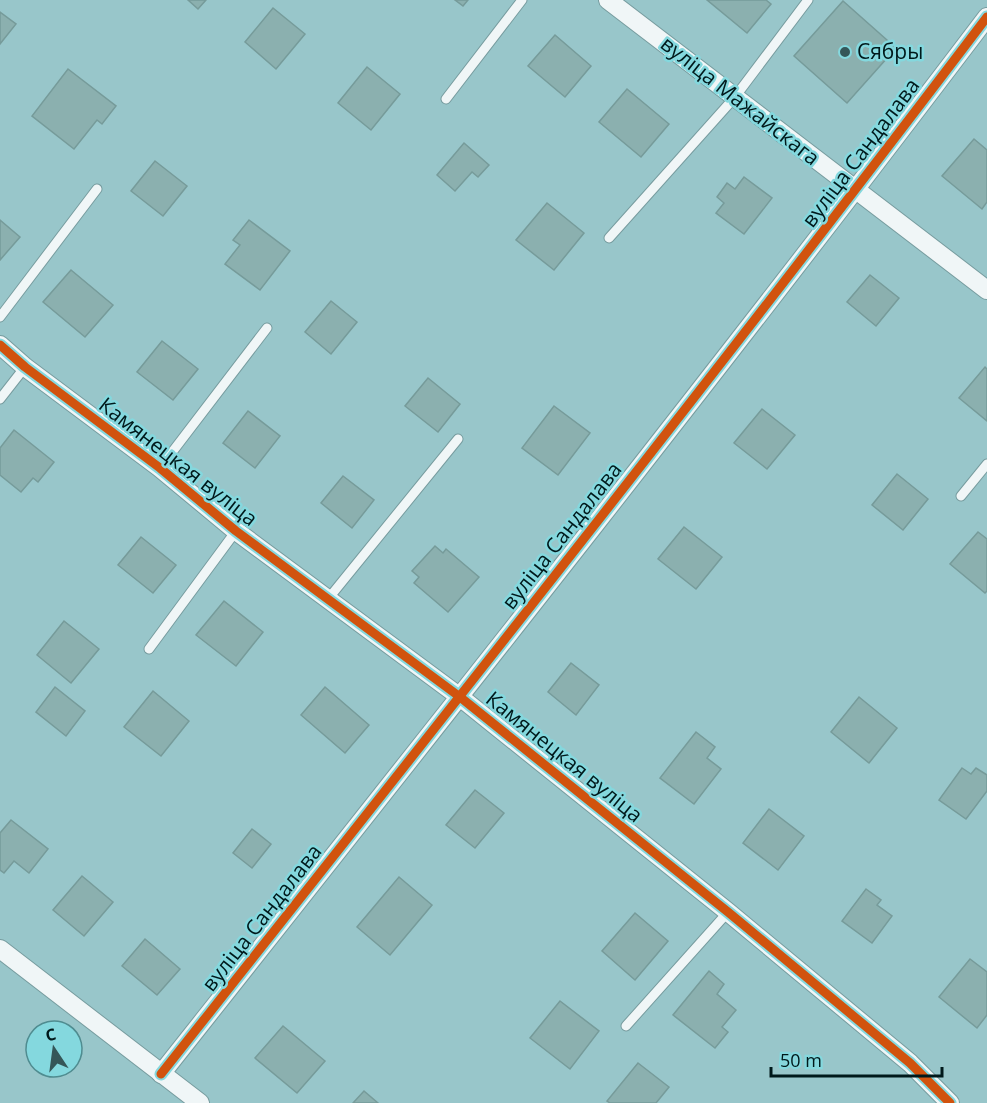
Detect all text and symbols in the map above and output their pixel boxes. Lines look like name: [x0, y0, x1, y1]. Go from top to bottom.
street label: вуліца Мажайскага: [655, 29, 826, 171]
place label: Сябры: [857, 37, 923, 65]
marker: Сябры: [838, 45, 852, 59]
street label: вуліца Сандалава: [795, 72, 925, 233]
street label: Камянецкая вуліца: [94, 390, 264, 532]
street label: вуліца Сандалава: [495, 456, 628, 615]
street label: Камянецкая вуліца: [480, 684, 649, 828]
street label: вуліца Сандалава: [195, 838, 328, 997]
north arrow: [24, 1019, 84, 1079]
text: С: [43, 1023, 58, 1046]
scale bar: [771, 1040, 942, 1078]
text: 50 m: [780, 1048, 822, 1072]

